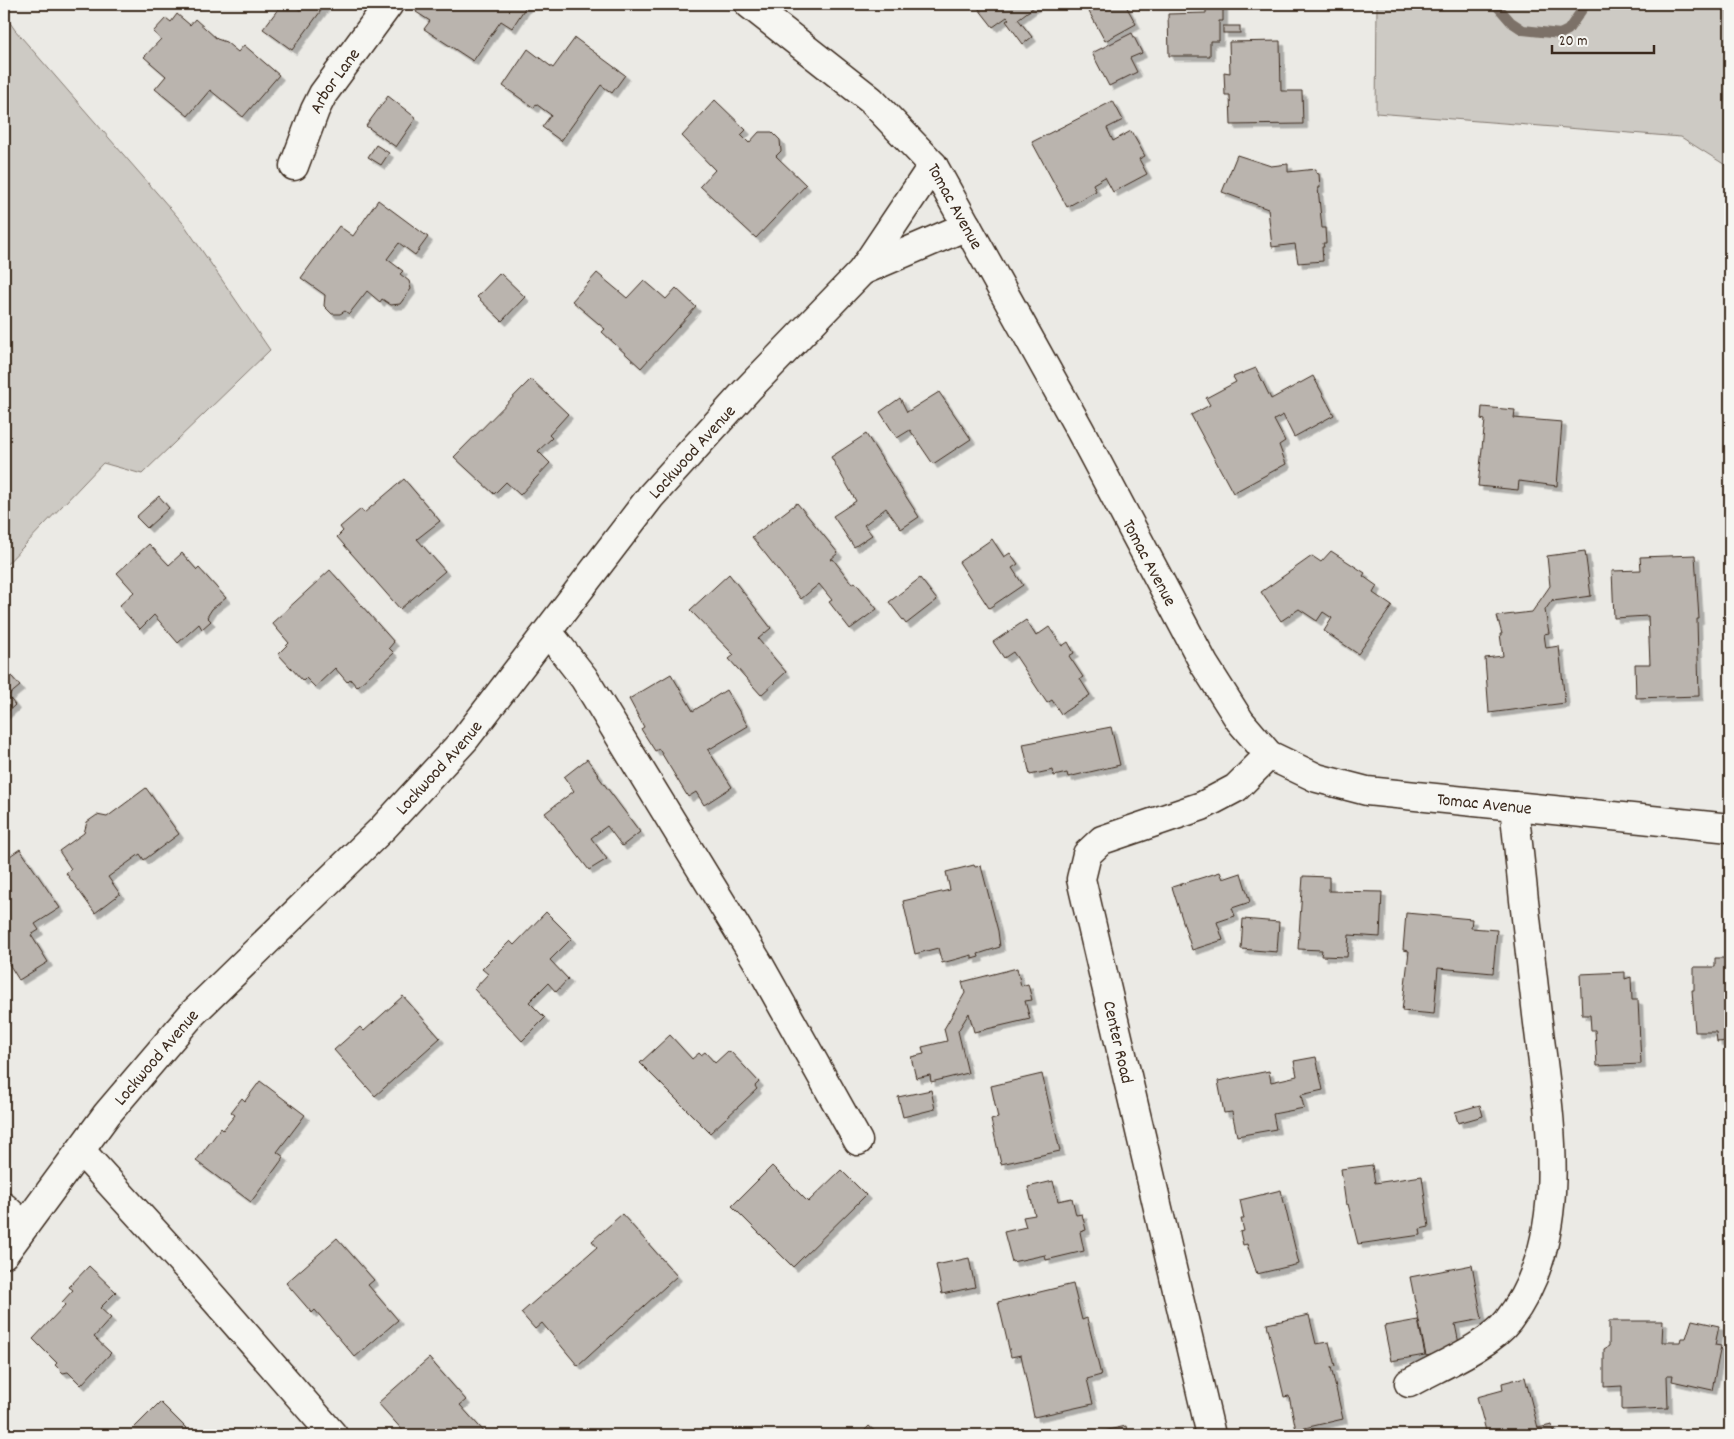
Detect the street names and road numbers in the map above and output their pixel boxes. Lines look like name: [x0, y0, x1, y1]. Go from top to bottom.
street label: Arbor Lane: [305, 44, 368, 119]
street label: Tomac Avenue: [920, 160, 988, 255]
street label: Lockwood Avenue: [644, 400, 743, 506]
street label: Tomac Avenue: [1115, 516, 1181, 612]
street label: Lockwood Avenue: [391, 716, 490, 822]
street label: Tomac Avenue: [1436, 788, 1533, 823]
street label: Center Road: [1095, 999, 1138, 1086]
street label: Lockwood Avenue: [109, 1005, 206, 1112]

